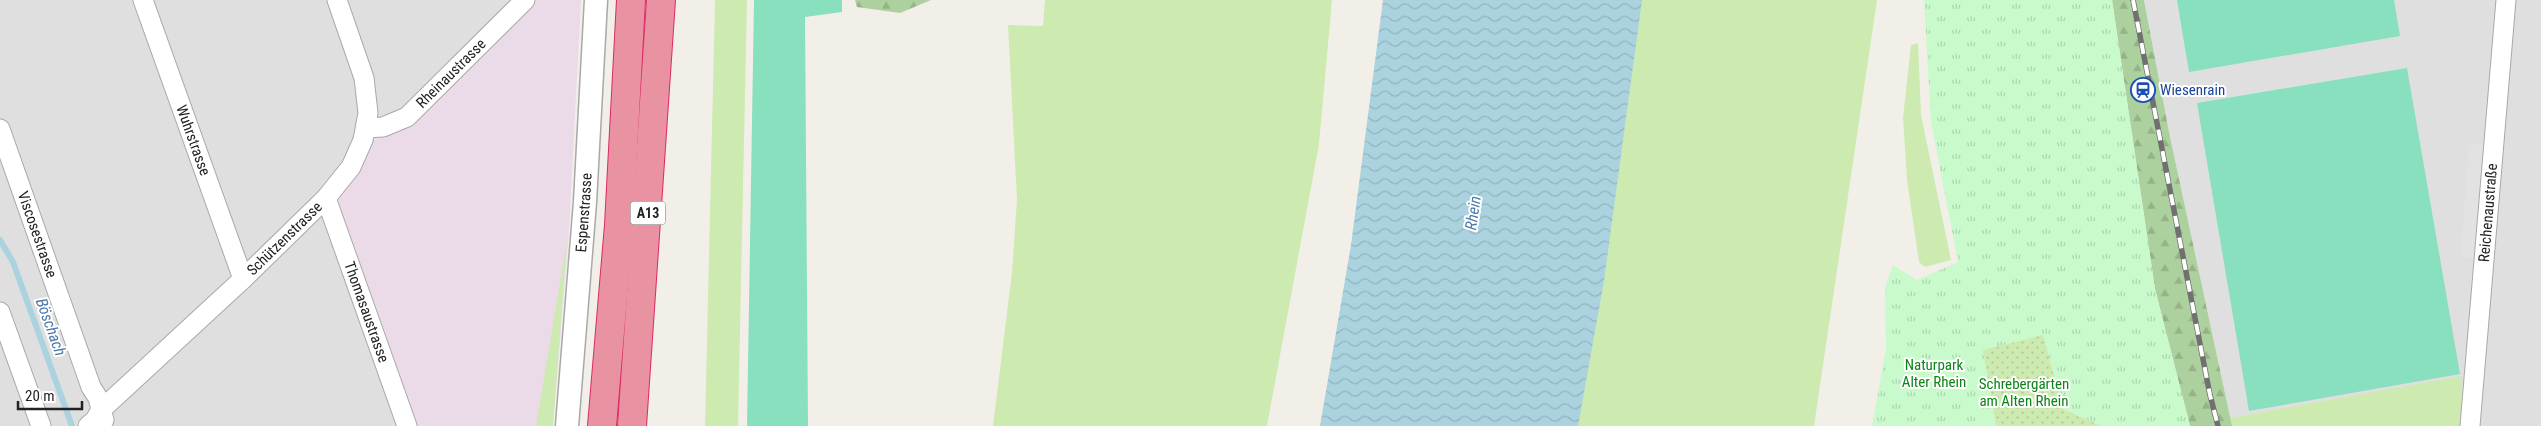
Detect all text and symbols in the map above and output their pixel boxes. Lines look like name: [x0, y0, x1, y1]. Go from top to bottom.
street label: Rheinaustrasse: [412, 35, 490, 112]
station icon: Wiesenrain: [2130, 77, 2156, 103]
place label: Wiesenrain: [2160, 81, 2225, 99]
street label: Wuhrstrasse: [172, 102, 214, 178]
street label: Reichenaustraße: [2475, 163, 2501, 263]
street label: Espenstrasse: [572, 173, 596, 253]
street label: Viscosestrasse: [14, 189, 61, 280]
water label: Rhein: [1461, 195, 1485, 231]
street label: Schützenstrasse: [243, 198, 326, 279]
road number: A13: [630, 202, 666, 224]
street label: Thomasaustrasse: [340, 259, 393, 365]
water label: Böschach: [32, 296, 70, 358]
park label: Naturpark Alter Rhein: [1902, 356, 1966, 391]
park label: Schrebergärten am Alten Rhein: [1979, 375, 2069, 410]
scale bar: [18, 378, 81, 410]
text: 20 m: [25, 387, 55, 405]

